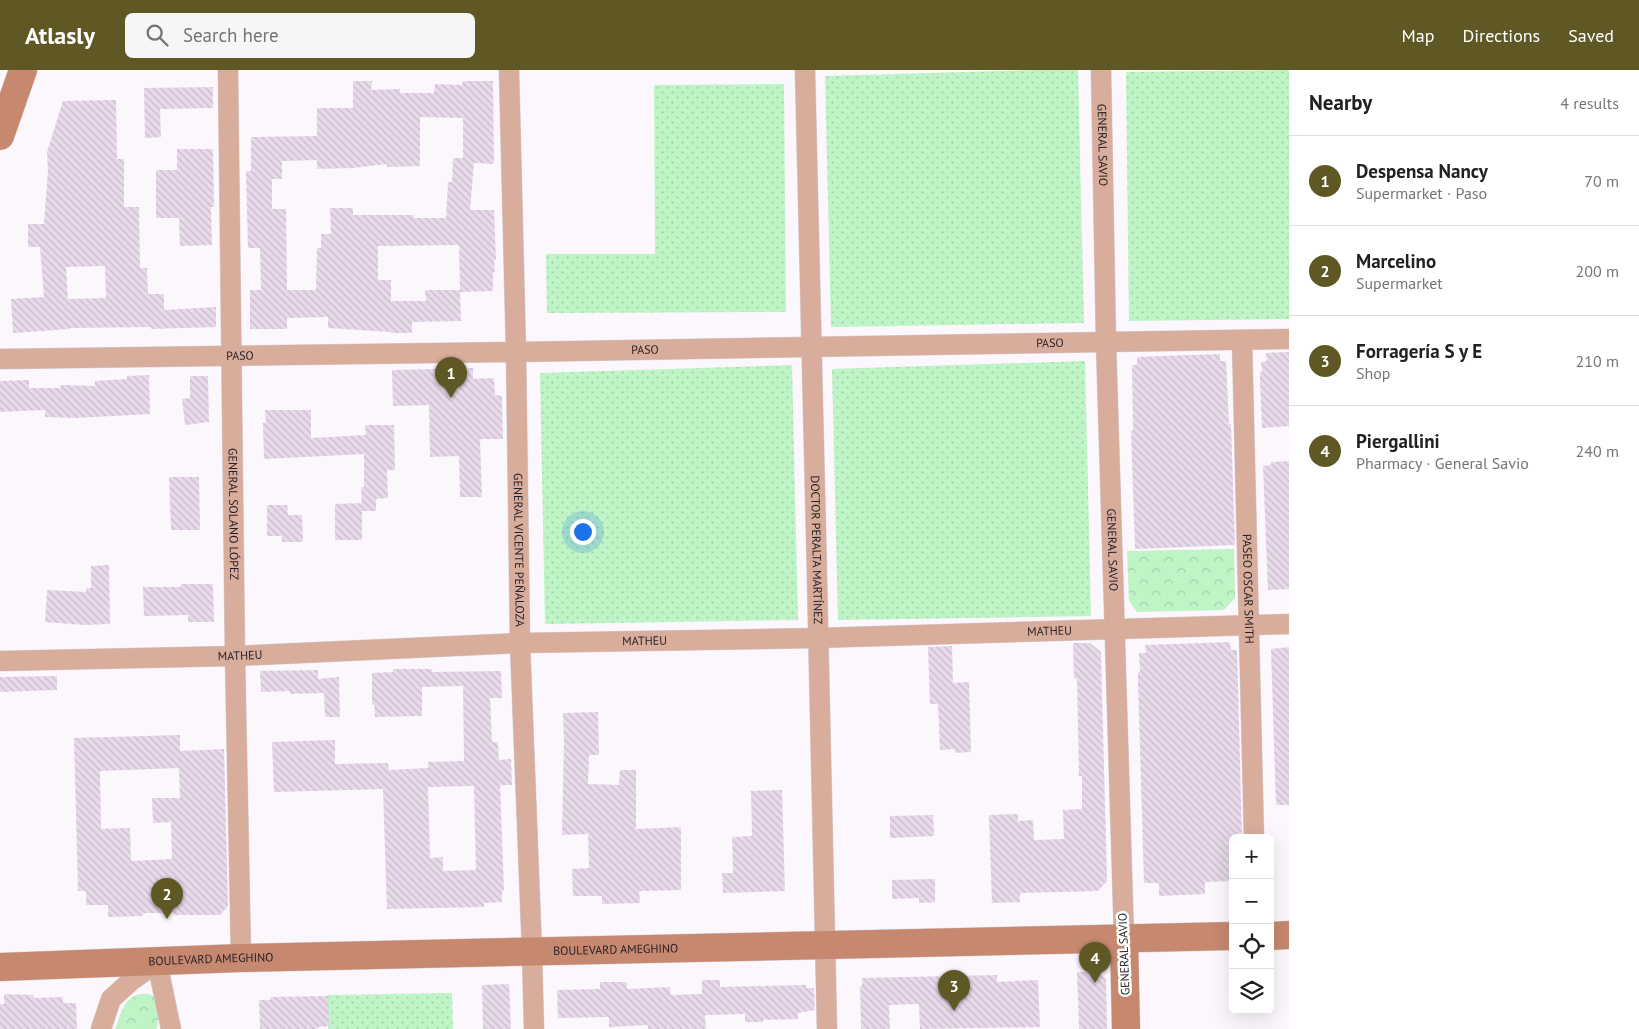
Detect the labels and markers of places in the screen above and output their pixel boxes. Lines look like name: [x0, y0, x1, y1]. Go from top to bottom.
pin: 1: [435, 357, 467, 398]
pin: 2: [151, 878, 183, 919]
pin: 4: [1079, 942, 1111, 983]
pin: 3: [938, 970, 970, 1011]

